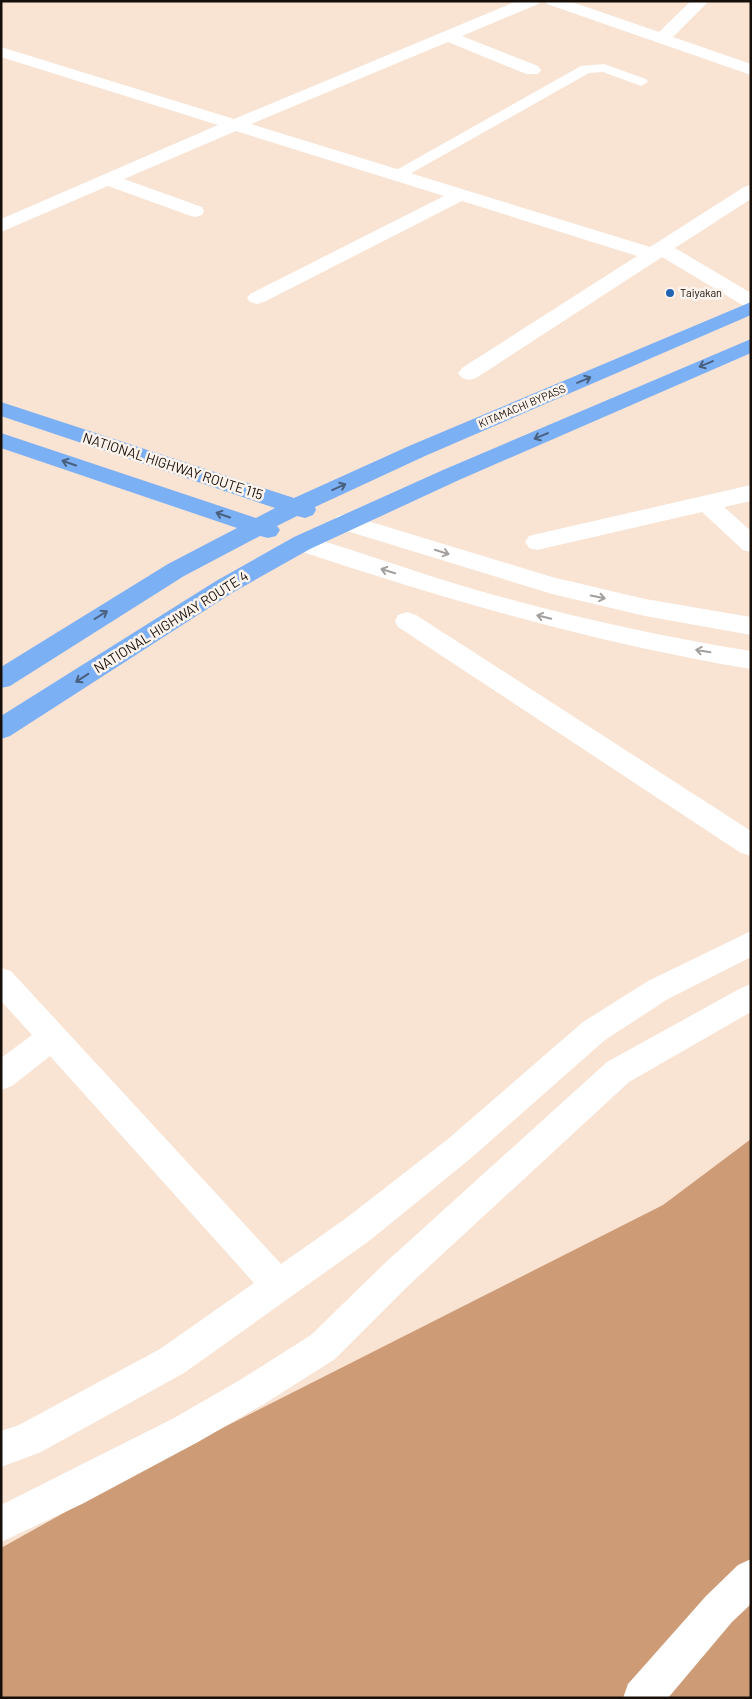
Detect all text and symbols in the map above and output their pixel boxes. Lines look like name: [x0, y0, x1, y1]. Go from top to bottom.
place label: Taiyakan: [680, 286, 722, 299]
marker: Taiyakan: [664, 287, 676, 299]
one-way arrow: [699, 360, 714, 370]
one-way arrow: [576, 374, 591, 384]
street label: KITAMACHI BYPASS: [476, 381, 567, 430]
street label: NATIONAL HIGHWAY ROUTE 115: [81, 428, 265, 503]
one-way arrow: [534, 431, 549, 441]
one-way arrow: [62, 458, 77, 467]
one-way arrow: [331, 481, 346, 491]
one-way arrow: [216, 510, 231, 519]
one-way arrow: [434, 547, 450, 557]
one-way arrow: [380, 566, 396, 576]
street label: NATIONAL HIGHWAY ROUTE 4: [90, 567, 251, 676]
one-way arrow: [590, 593, 606, 602]
one-way arrow: [94, 609, 108, 619]
one-way arrow: [537, 612, 553, 621]
one-way arrow: [695, 646, 711, 656]
one-way arrow: [75, 673, 89, 683]

